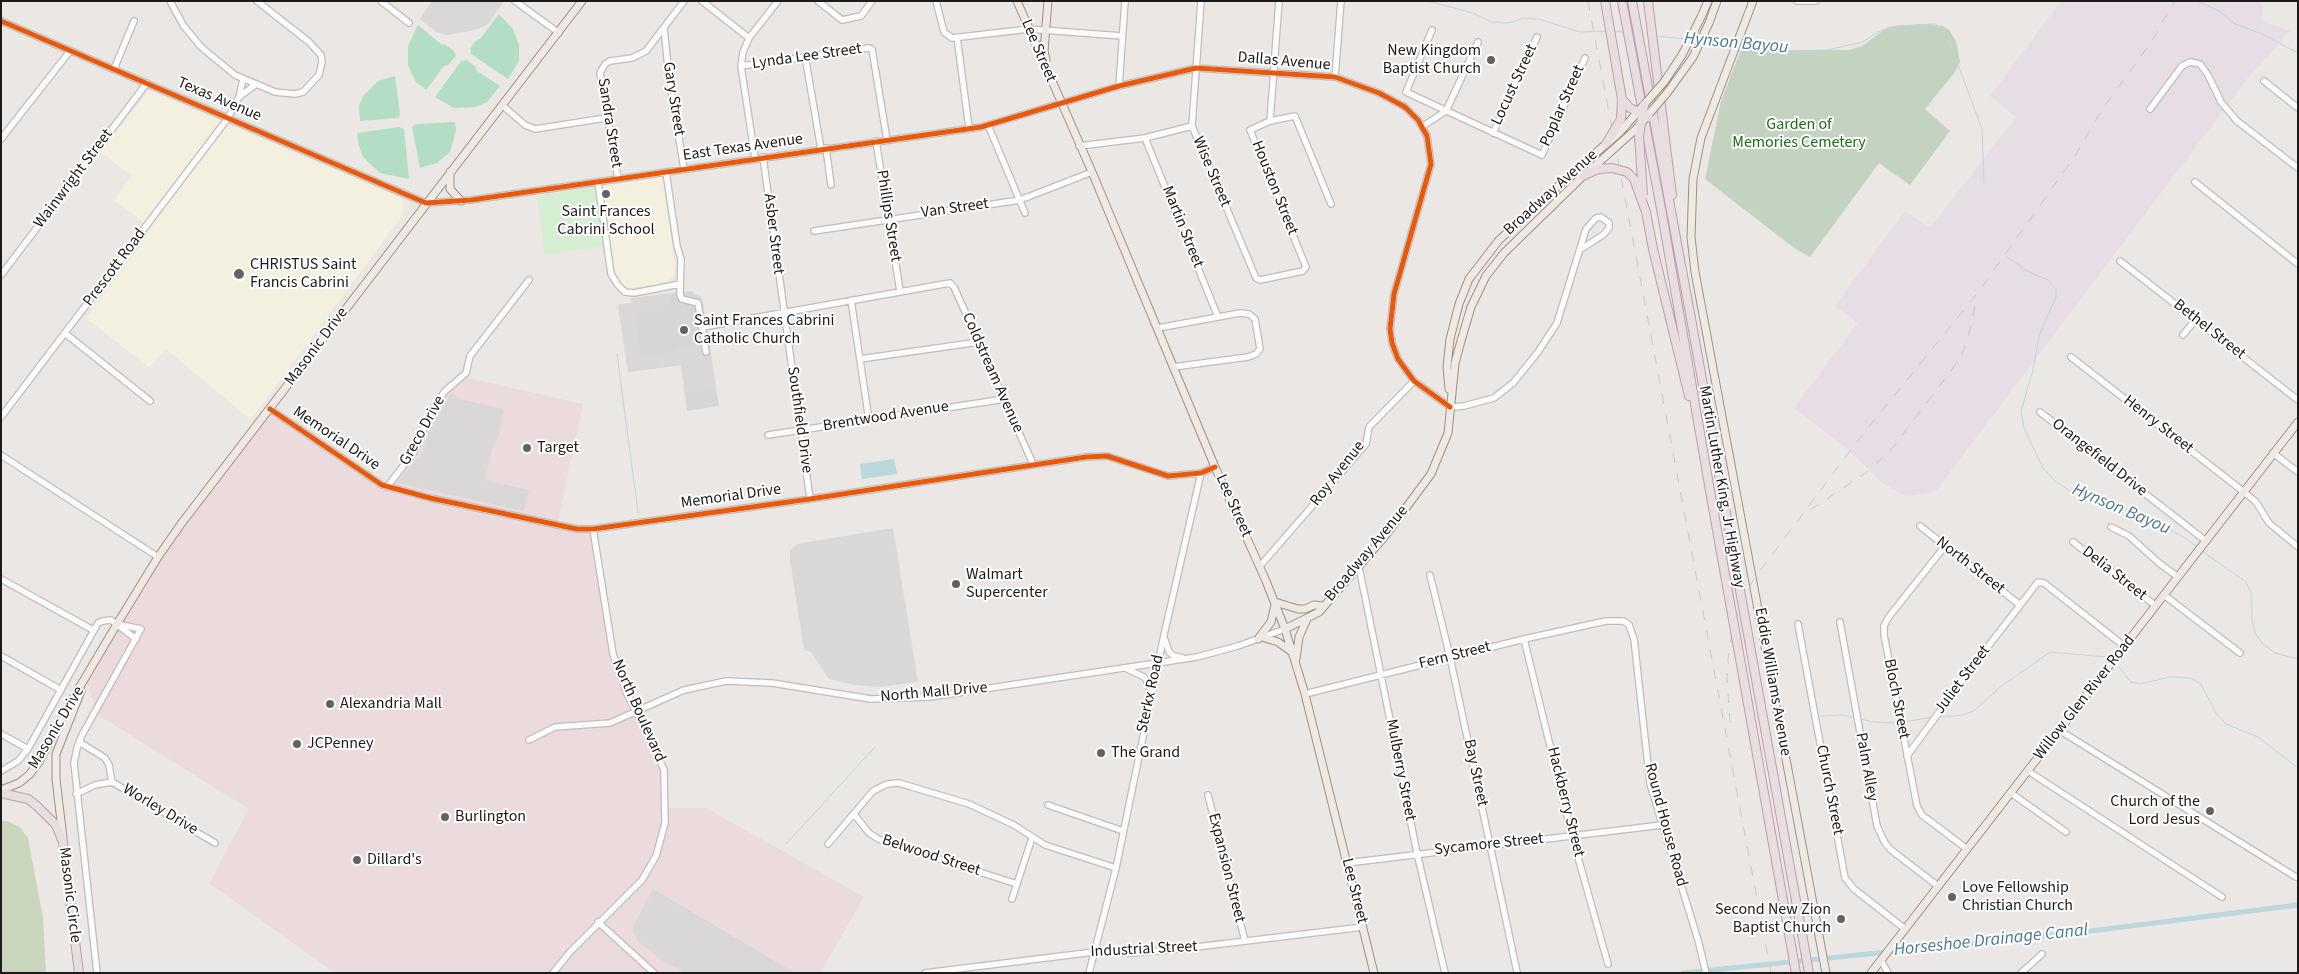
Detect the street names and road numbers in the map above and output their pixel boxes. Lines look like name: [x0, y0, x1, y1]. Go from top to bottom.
street label: Lee Street: [1016, 17, 1060, 85]
street label: Lynda Lee Street: [751, 40, 863, 74]
street label: Locust Street: [1488, 41, 1542, 129]
street label: Dallas Avenue: [1237, 48, 1331, 76]
street label: Gary Street: [658, 61, 688, 137]
street label: Poplar Street: [1536, 62, 1590, 150]
street label: Texas Avenue: [174, 74, 264, 126]
street label: Sandra Street: [592, 77, 626, 169]
street label: Wainwright Street: [30, 125, 118, 233]
street label: East Texas Avenue: [682, 130, 804, 166]
street label: Wise Street: [1188, 134, 1234, 210]
street label: Houston Street: [1246, 138, 1302, 238]
street label: Broadway Avenue: [1500, 146, 1602, 240]
street label: Phillips Street: [871, 169, 905, 263]
street label: Martin Street: [1157, 183, 1207, 271]
street label: Asber Street: [759, 192, 787, 276]
street label: Van Street: [920, 195, 990, 223]
street label: Prescott Road: [80, 225, 150, 311]
street label: Bethel Street: [2169, 296, 2249, 364]
street label: Masonic Drive: [281, 304, 353, 390]
street label: Coldstream Avenue: [957, 310, 1027, 436]
street label: Southfield Drive: [782, 365, 816, 475]
street label: Martin Luther King, Jr Highway: [1694, 384, 1748, 590]
street label: Henry Street: [2119, 392, 2197, 458]
street label: Greco Drive: [396, 393, 450, 469]
street label: Brentwood Avenue: [822, 398, 950, 436]
street label: Memorial Drive: [289, 403, 383, 475]
street label: Orangefield Drive: [2047, 415, 2151, 501]
street label: Roy Avenue: [1307, 438, 1369, 510]
street label: Lee Street: [1211, 472, 1255, 540]
street label: Memorial Drive: [680, 480, 782, 514]
street label: Broadway Avenue: [1321, 502, 1413, 606]
street label: North Street: [1932, 533, 2008, 599]
street label: Delia Street: [2078, 543, 2150, 605]
street label: Eddie Williams Avenue: [1750, 606, 1794, 758]
street label: Willow Glen River Road: [2030, 632, 2140, 764]
street label: Fern Street: [1417, 638, 1493, 674]
street label: Juliet Street: [1931, 642, 1995, 718]
street label: Sterkx Road: [1133, 653, 1169, 735]
street label: North Boulevard: [607, 657, 669, 765]
street label: Bloch Street: [1879, 657, 1913, 741]
street label: North Mall Drive: [880, 679, 988, 707]
street label: Masonic Drive: [25, 683, 89, 773]
street label: Mulberry Street: [1381, 717, 1419, 823]
street label: Palm Alley: [1851, 731, 1881, 803]
street label: Bay Street: [1459, 738, 1491, 808]
street label: Church Street: [1811, 743, 1847, 837]
street label: Hackberry Street: [1542, 745, 1588, 859]
street label: Round House Road: [1639, 761, 1691, 889]
street label: Worley Drive: [119, 780, 201, 840]
street label: Expansion Street: [1203, 811, 1249, 925]
street label: Sycamore Street: [1433, 830, 1545, 860]
street label: Belwood Street: [879, 831, 983, 881]
street label: Masonic Circle: [54, 846, 84, 944]
street label: Lee Street: [1337, 856, 1371, 926]
street label: Industrial Street: [1090, 938, 1198, 962]

